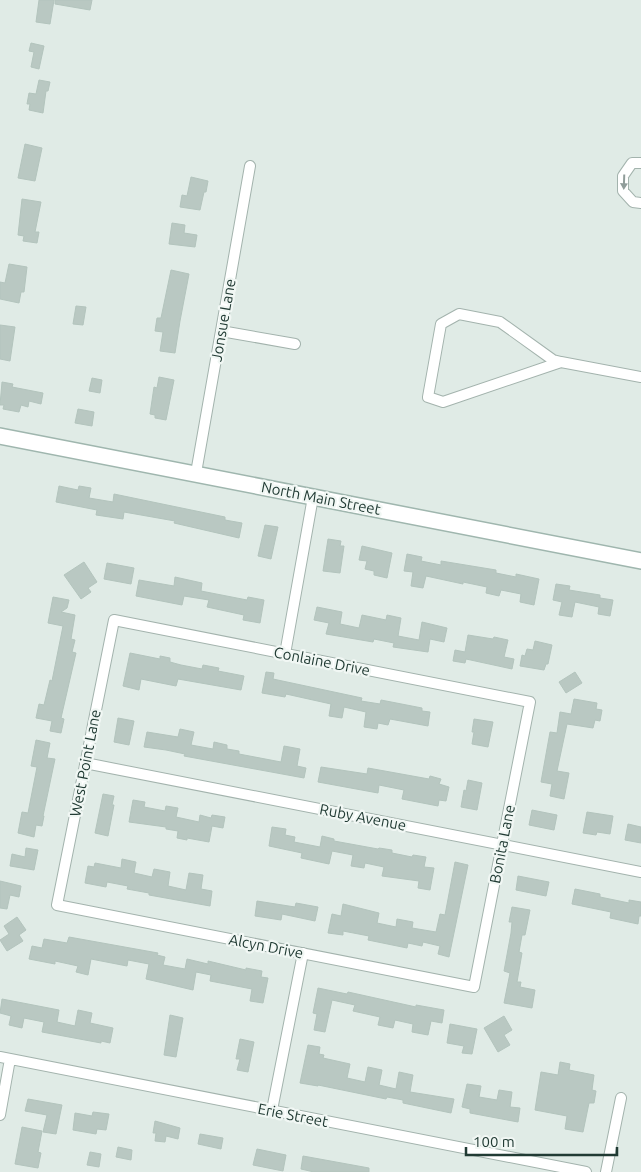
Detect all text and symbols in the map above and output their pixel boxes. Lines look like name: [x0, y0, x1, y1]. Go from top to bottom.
one-way arrow: [619, 175, 627, 191]
street label: Jonsue Lane: [207, 277, 239, 363]
street label: North Main Street: [260, 478, 382, 518]
street label: Conlaine Drive: [272, 643, 372, 679]
street label: West Point Lane: [66, 708, 104, 818]
street label: Ruby Avenue: [318, 800, 408, 834]
street label: Bonita Lane: [486, 803, 518, 885]
street label: Alcyn Drive: [227, 930, 305, 962]
street label: Erie Street: [256, 1100, 330, 1130]
scale bar: [466, 1124, 617, 1156]
text: 100 m: [473, 1133, 515, 1150]

